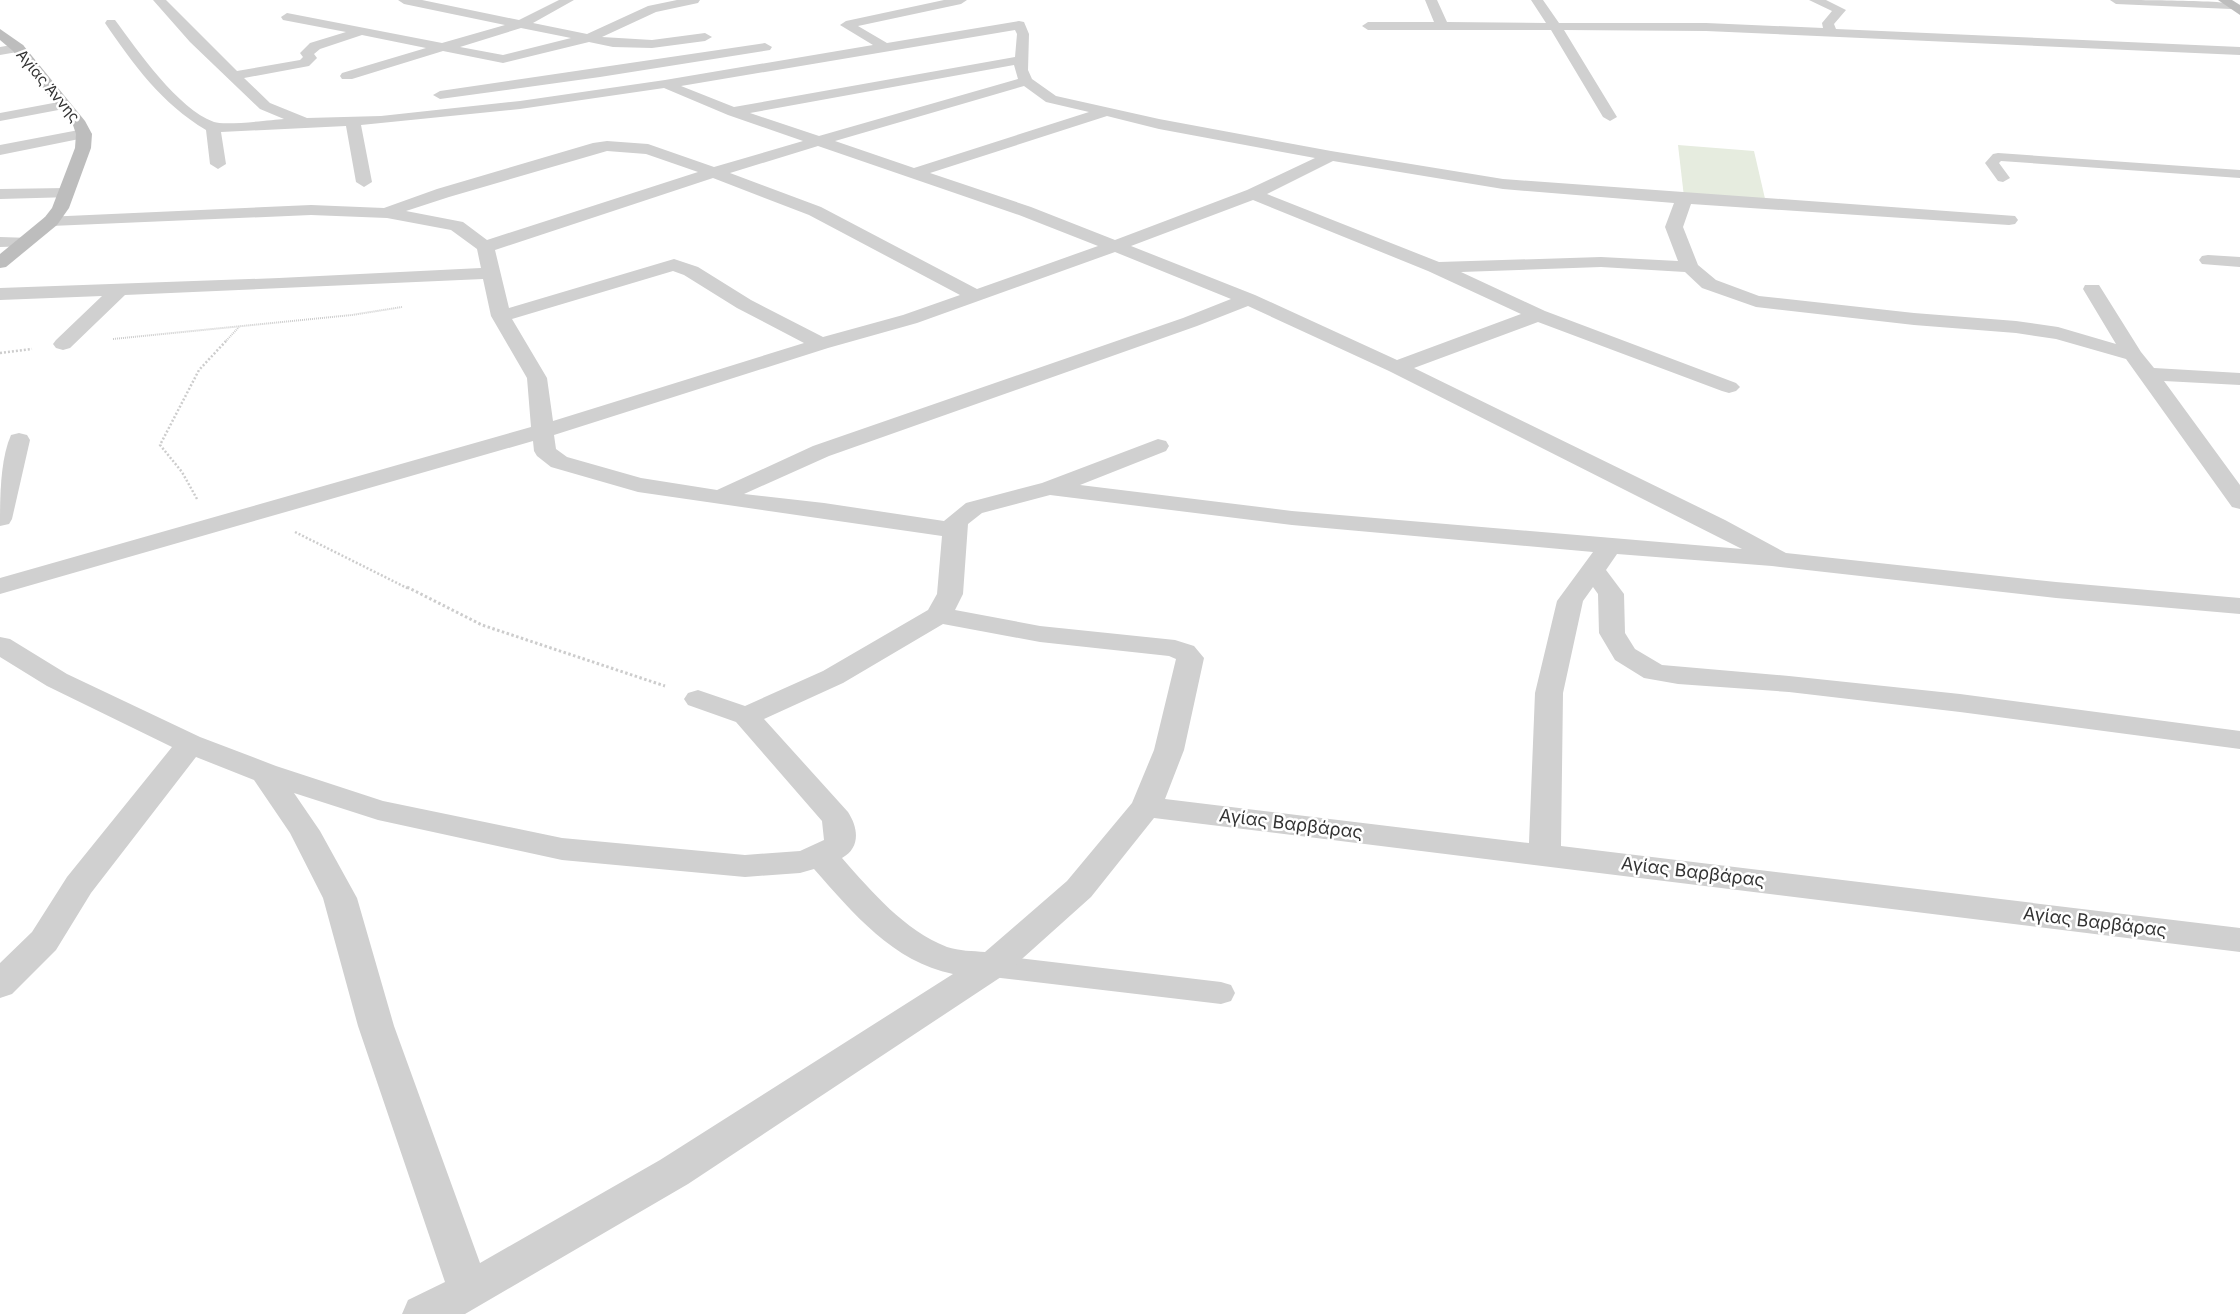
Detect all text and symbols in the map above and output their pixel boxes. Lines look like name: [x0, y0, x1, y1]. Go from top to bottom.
street label: Αγίας Άννης: [12, 45, 84, 126]
street label: Αγίας Βαρβάρας: [1218, 804, 1364, 843]
street label: Αγίας Βαρβάρας: [1620, 852, 1766, 891]
street label: Αγίας Βαρβάρας: [2022, 902, 2168, 941]

